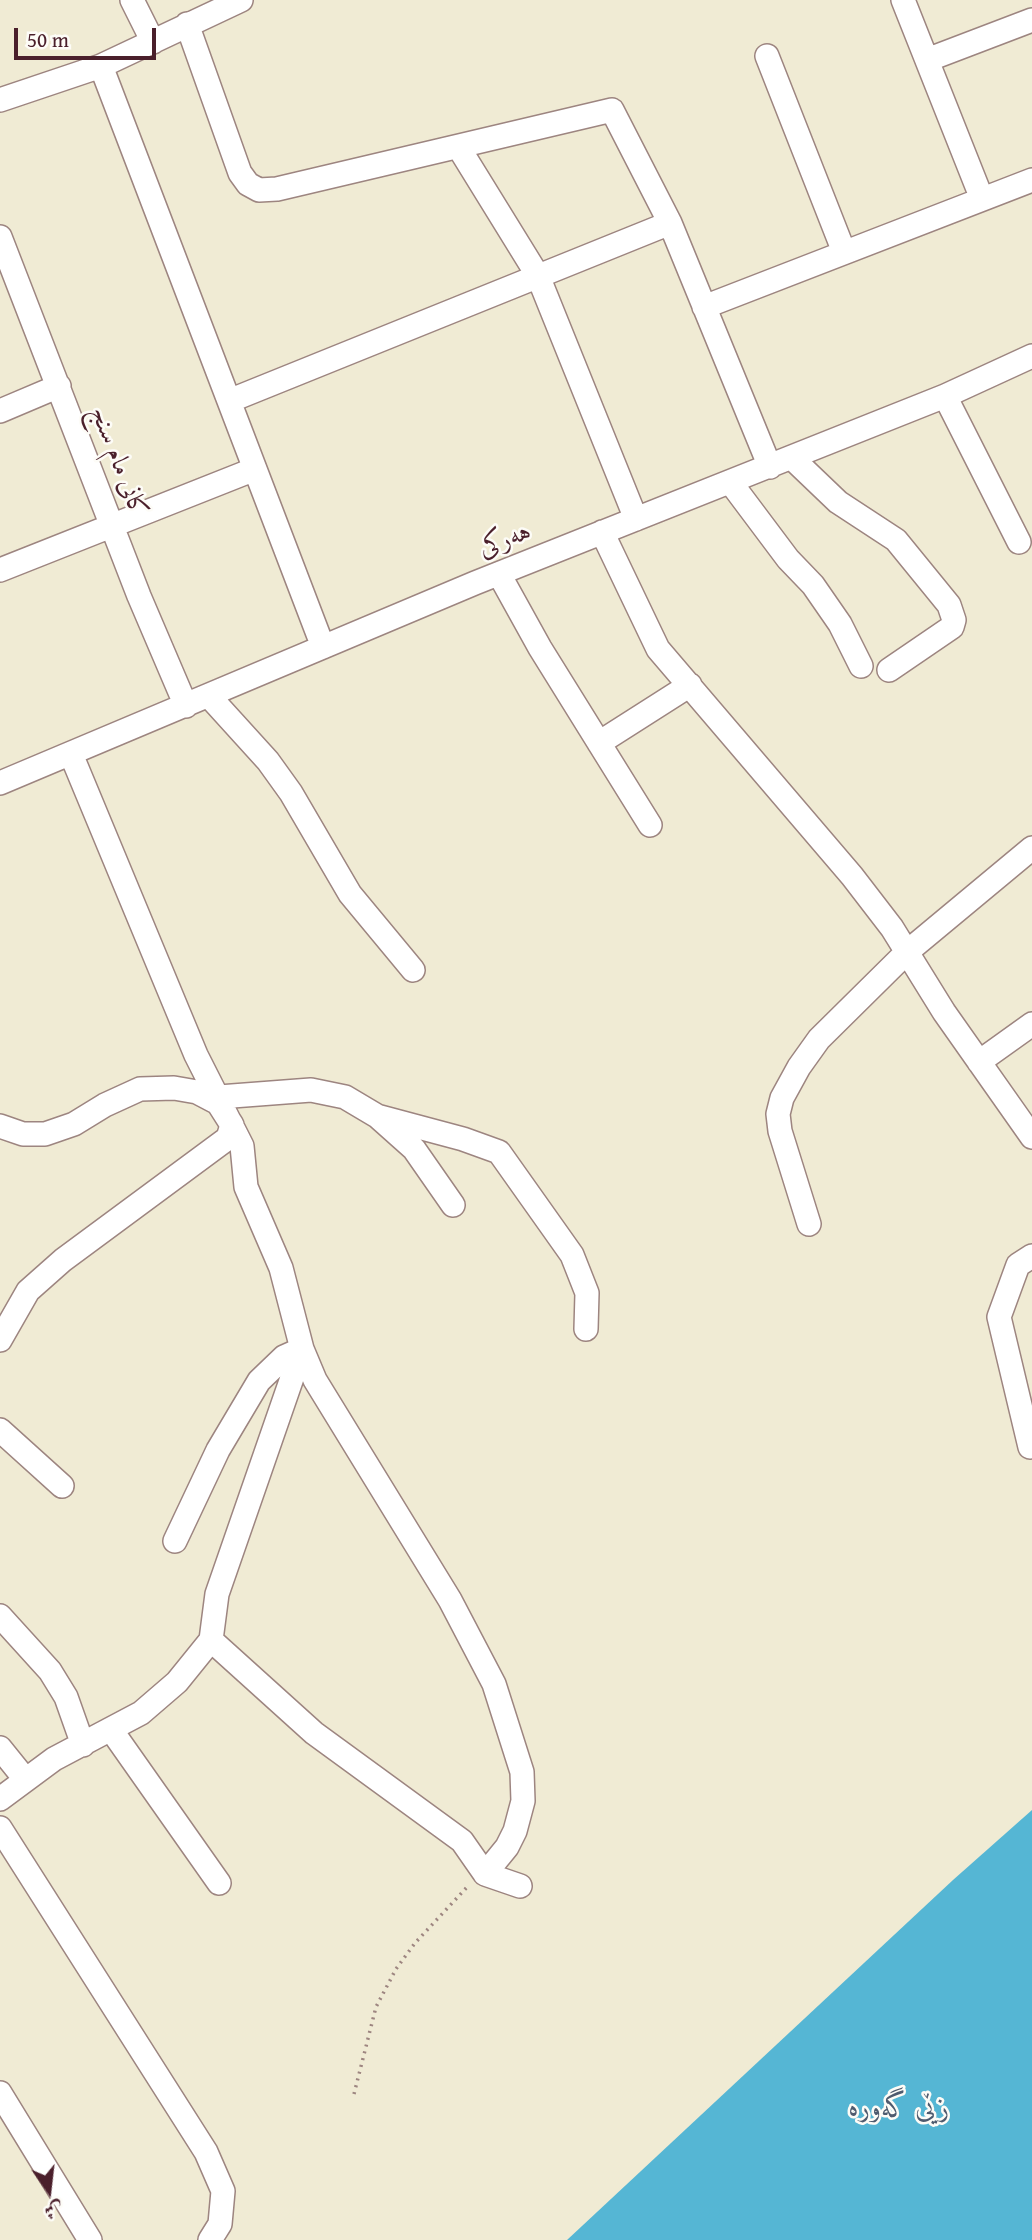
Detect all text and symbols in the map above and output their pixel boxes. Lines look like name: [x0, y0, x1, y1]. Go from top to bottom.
scale bar: [18, 14, 159, 58]
text: 50 m: [27, 24, 69, 55]
street label: کانی مام سنج: [83, 402, 153, 522]
street label: هەرکی: [474, 516, 536, 566]
water label: زێی گەورە: [849, 2092, 949, 2126]
north arrow: [14, 2156, 84, 2226]
text: ش: [42, 2196, 67, 2227]

